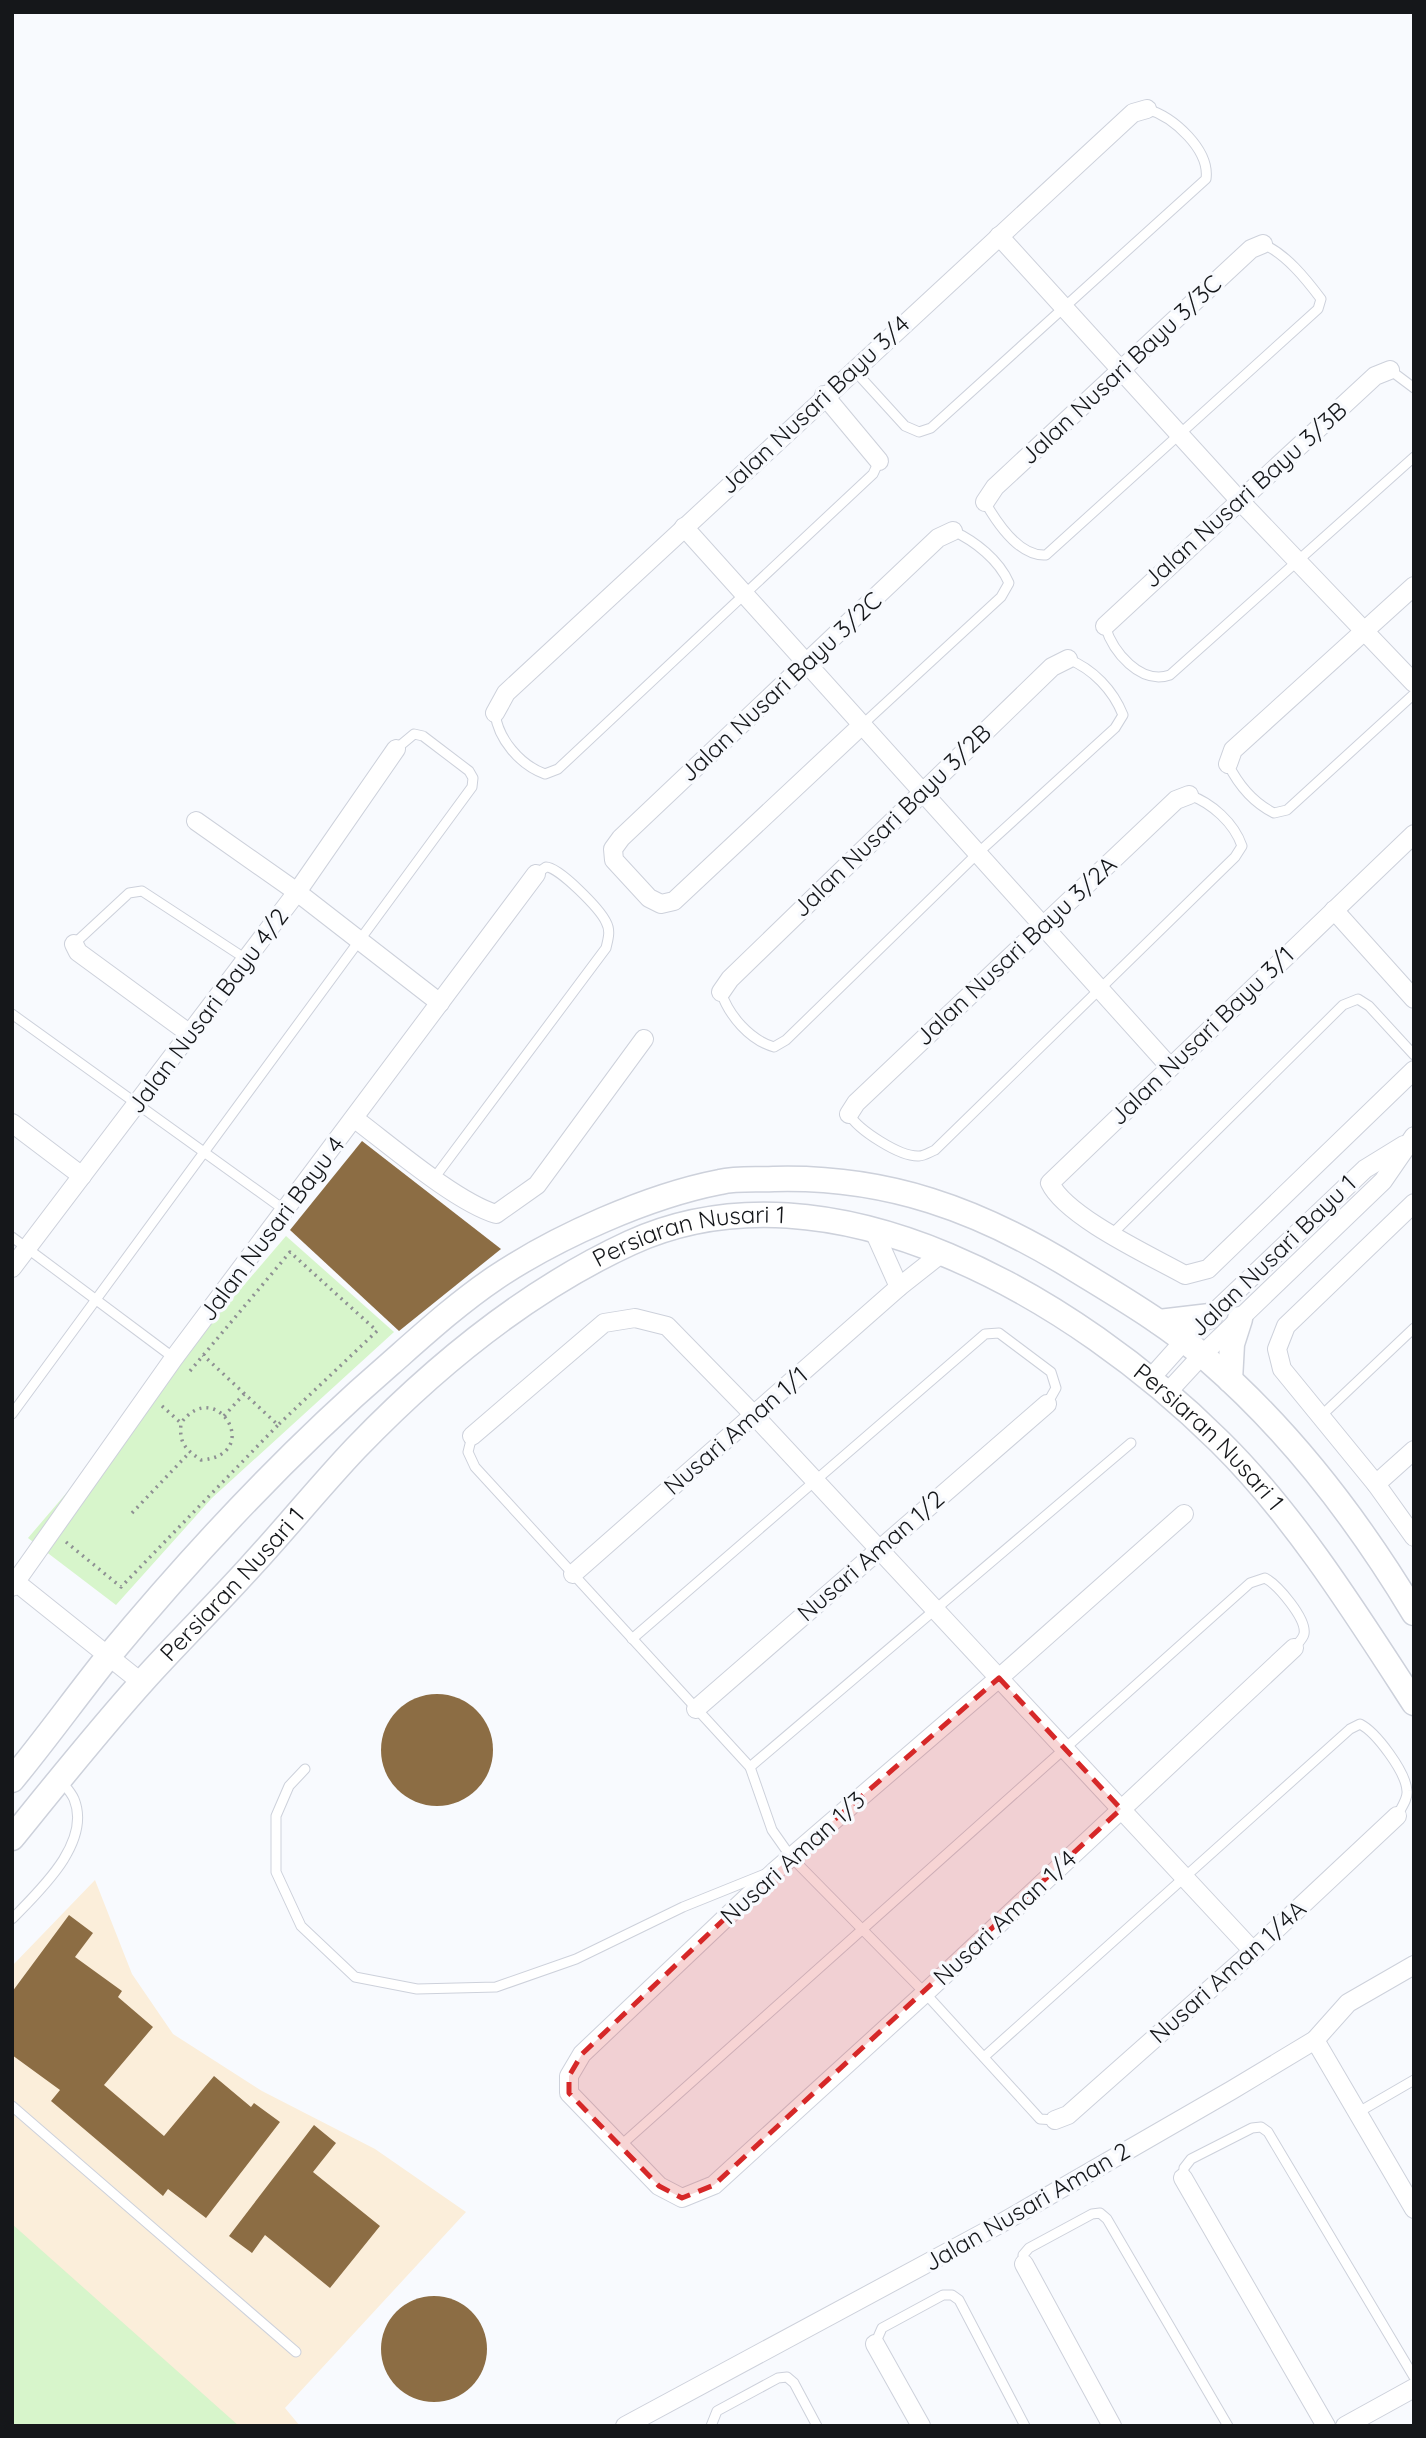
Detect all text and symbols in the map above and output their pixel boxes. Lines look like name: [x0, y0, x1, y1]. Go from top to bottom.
street label: Jalan Nusari Bayu 3/3C: [1013, 268, 1227, 470]
street label: Jalan Nusari Bayu 3/4: [713, 309, 915, 500]
street label: Jalan Nusari Bayu 3/3B: [1136, 395, 1353, 594]
street label: Jalan Nusari Bayu 3/2C: [673, 585, 887, 788]
street label: Jalan Nusari Bayu 3/2B: [786, 718, 997, 923]
street label: Jalan Nusari Bayu 3/2A: [908, 849, 1122, 1052]
street label: Jalan Nusari Bayu 4/2: [120, 902, 294, 1119]
street label: Jalan Nusari Bayu 3/1: [1103, 939, 1300, 1131]
street label: Jalan Nusari Bayu 4: [192, 1130, 350, 1327]
street label: Jalan Nusari Bayu 1: [1183, 1168, 1362, 1342]
street label: Persiaran Nusari 1: [587, 1199, 786, 1273]
street label: Persiaran Nusari 1: [1128, 1356, 1291, 1516]
street label: Nusari Aman 1/1: [657, 1360, 813, 1501]
street label: Nusari Aman 1/2: [791, 1483, 950, 1627]
street label: Persiaran Nusari 1: [153, 1501, 310, 1667]
street label: Nusari Aman 1/3: [714, 1784, 871, 1930]
street label: Nusari Aman 1/4: [927, 1843, 1082, 1991]
street label: Nusari Aman 1/4A: [1143, 1893, 1312, 2049]
street label: Jalan Nusari Aman 2: [918, 2135, 1135, 2277]

